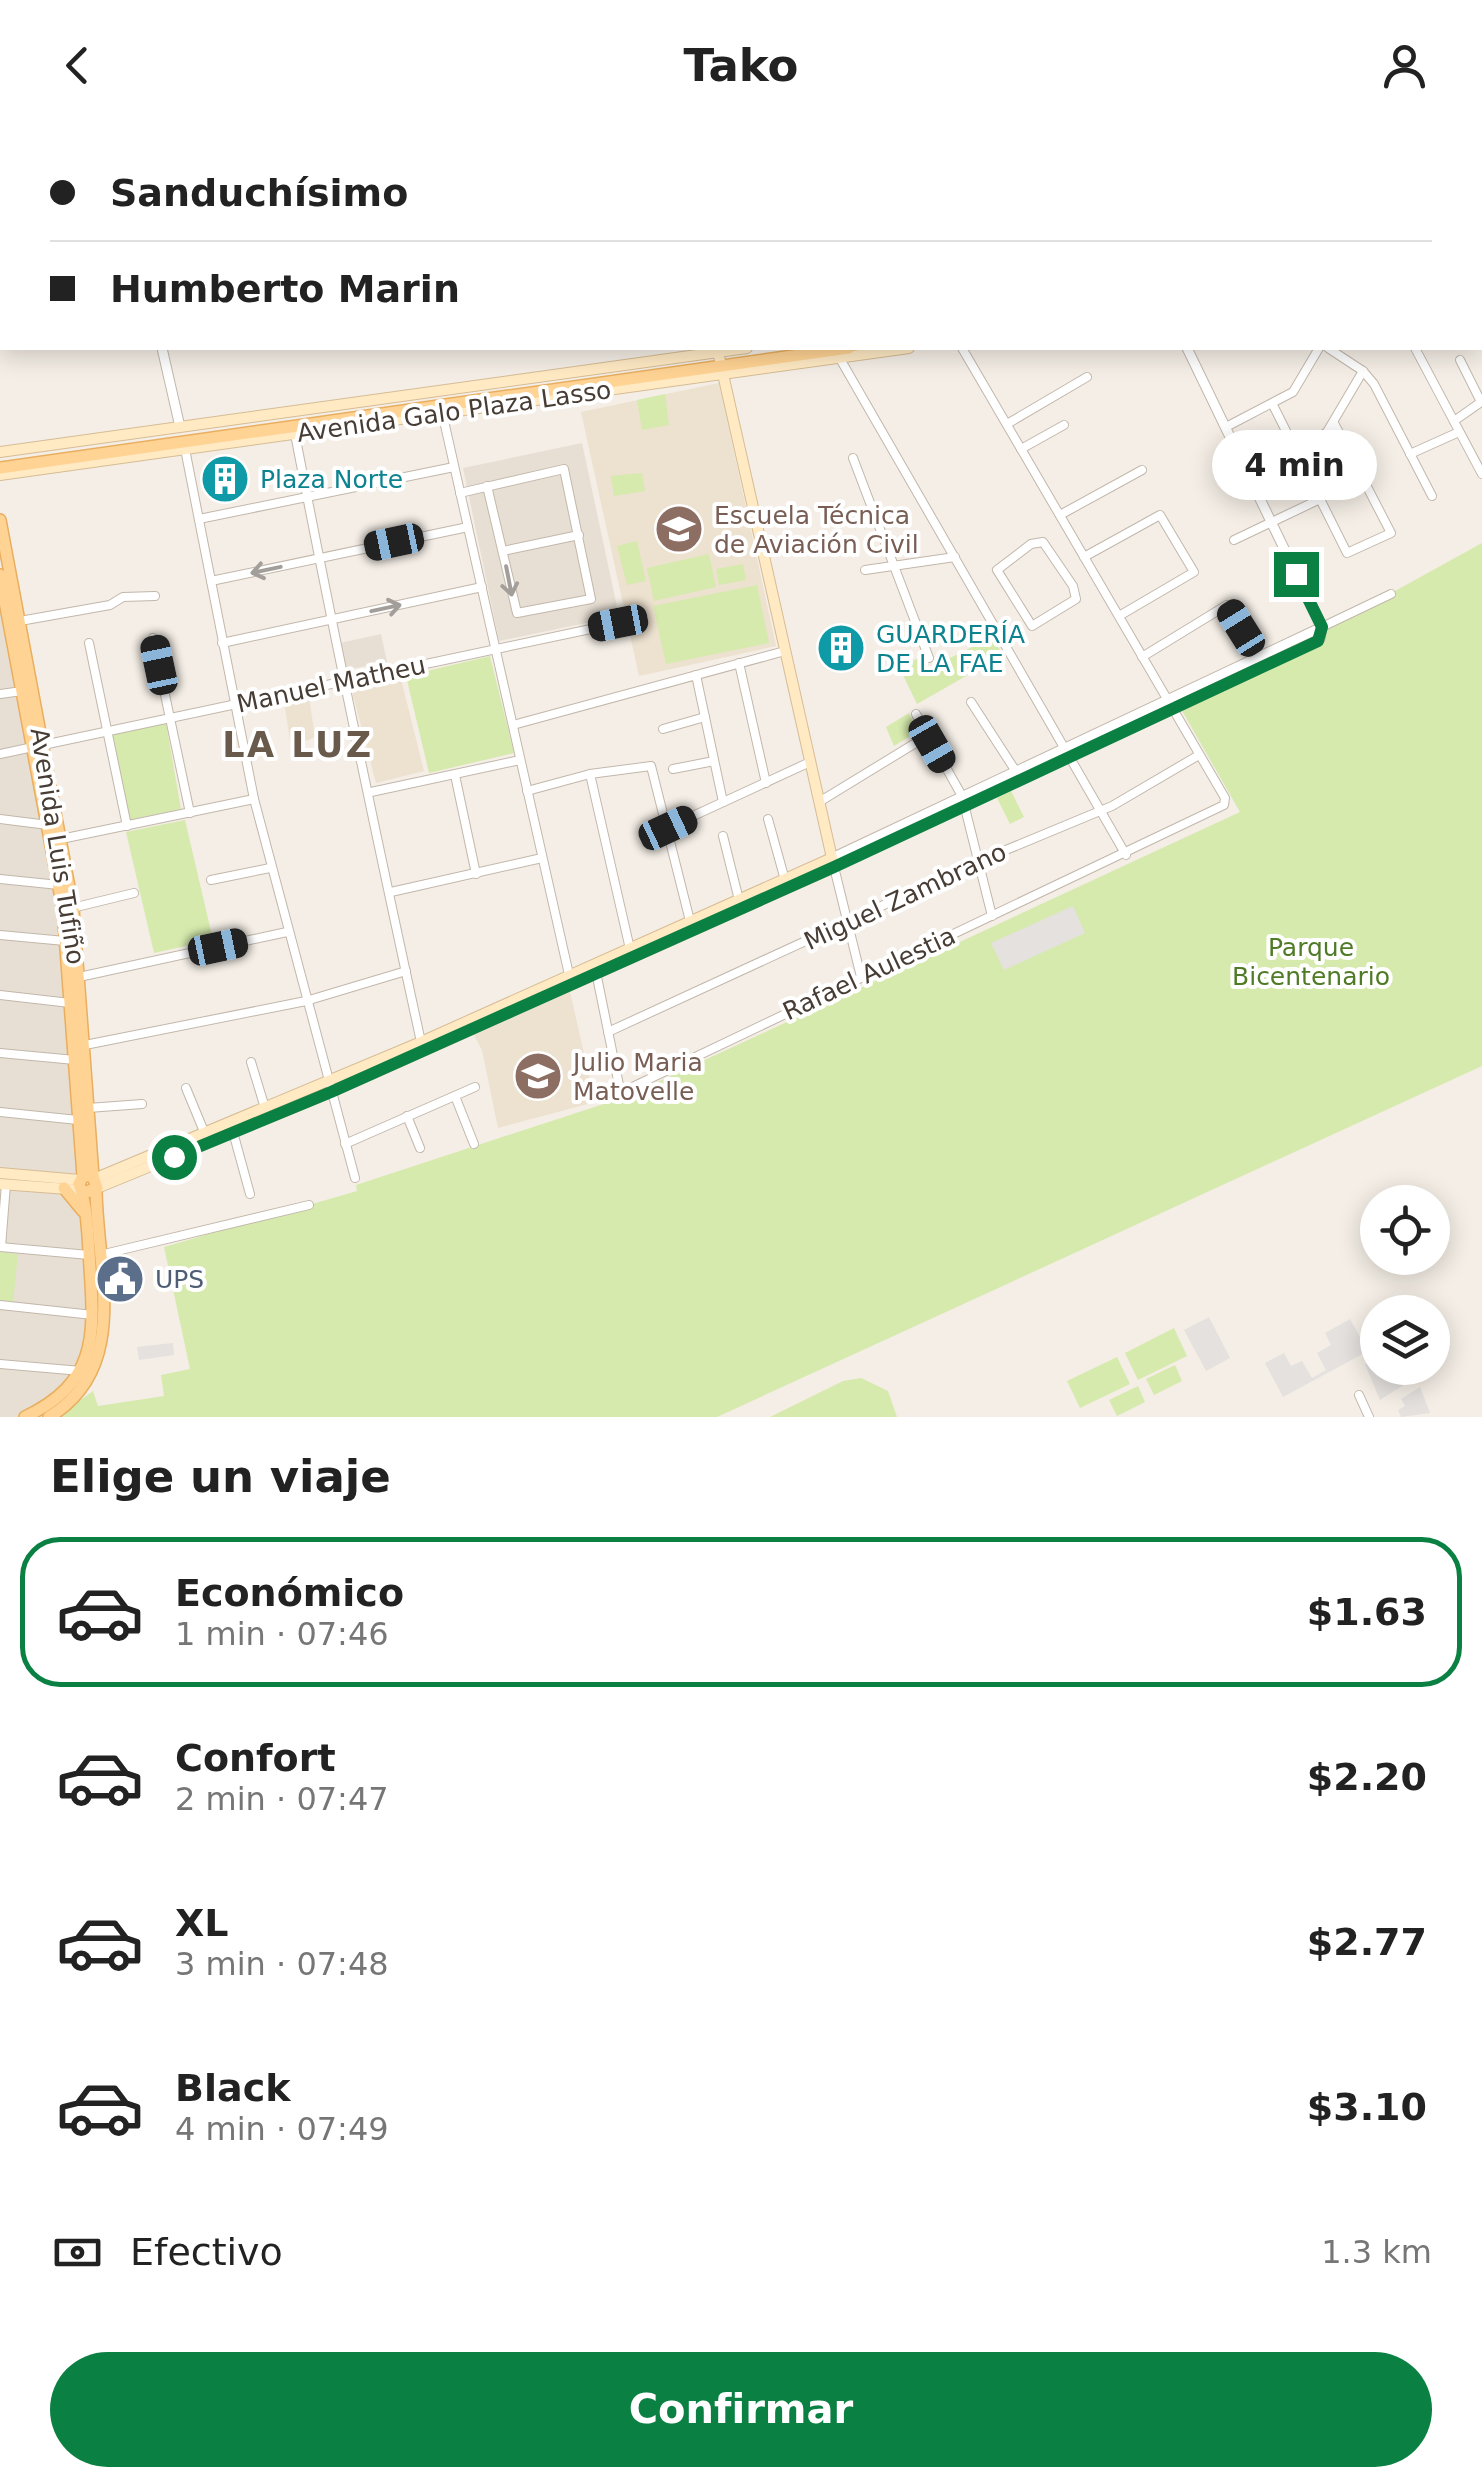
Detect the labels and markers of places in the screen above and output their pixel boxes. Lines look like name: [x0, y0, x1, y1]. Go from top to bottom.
building icon: Plaza Norte: [199, 453, 251, 505]
place label: Plaza Norte: [260, 465, 403, 494]
place label: Escuela Técnica de Aviación Civil: [714, 501, 919, 559]
school or university icon: Escuela Técnica de Aviación Civil: [653, 503, 705, 555]
place label: GUARDERÍA DE LA FAE: [876, 620, 1025, 678]
building icon: GUARDERÍA DE LA FAE: [815, 622, 867, 674]
place label: Julio Maria Matovelle: [571, 1048, 703, 1106]
school or university icon: Julio Maria Matovelle: [512, 1050, 564, 1102]
public building icon: UPS: [94, 1253, 146, 1305]
place label: UPS: [155, 1265, 204, 1294]

